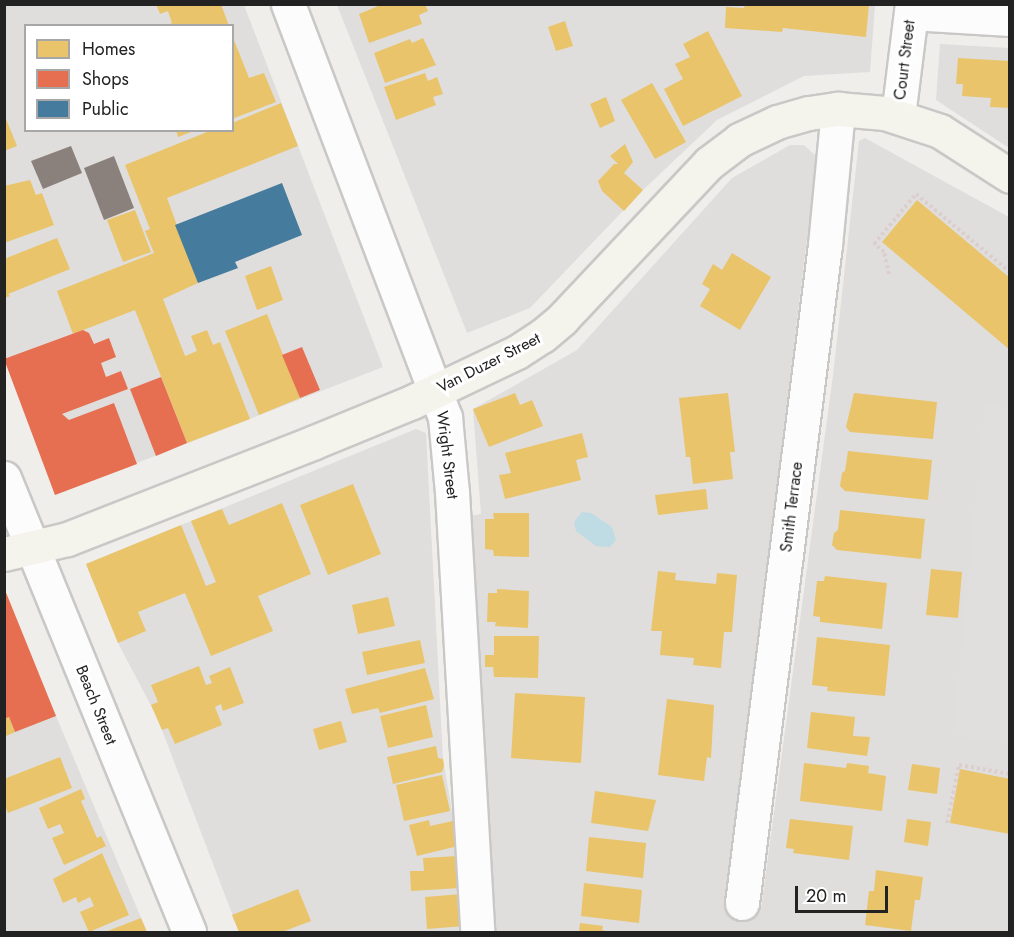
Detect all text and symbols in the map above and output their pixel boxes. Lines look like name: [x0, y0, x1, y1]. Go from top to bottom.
street label: Court Street: [891, 19, 919, 101]
legend: [24, 24, 234, 132]
text: Homes: [82, 36, 135, 62]
text: Shops: [82, 66, 129, 92]
text: Public: [82, 96, 129, 122]
street label: Van Duzer Street: [434, 329, 544, 397]
street label: Wright Street: [432, 410, 462, 500]
street label: Smith Terrace: [777, 461, 807, 553]
street label: Beach Street: [71, 663, 121, 747]
scale bar: [798, 874, 891, 912]
text: 20 m: [806, 883, 846, 909]

